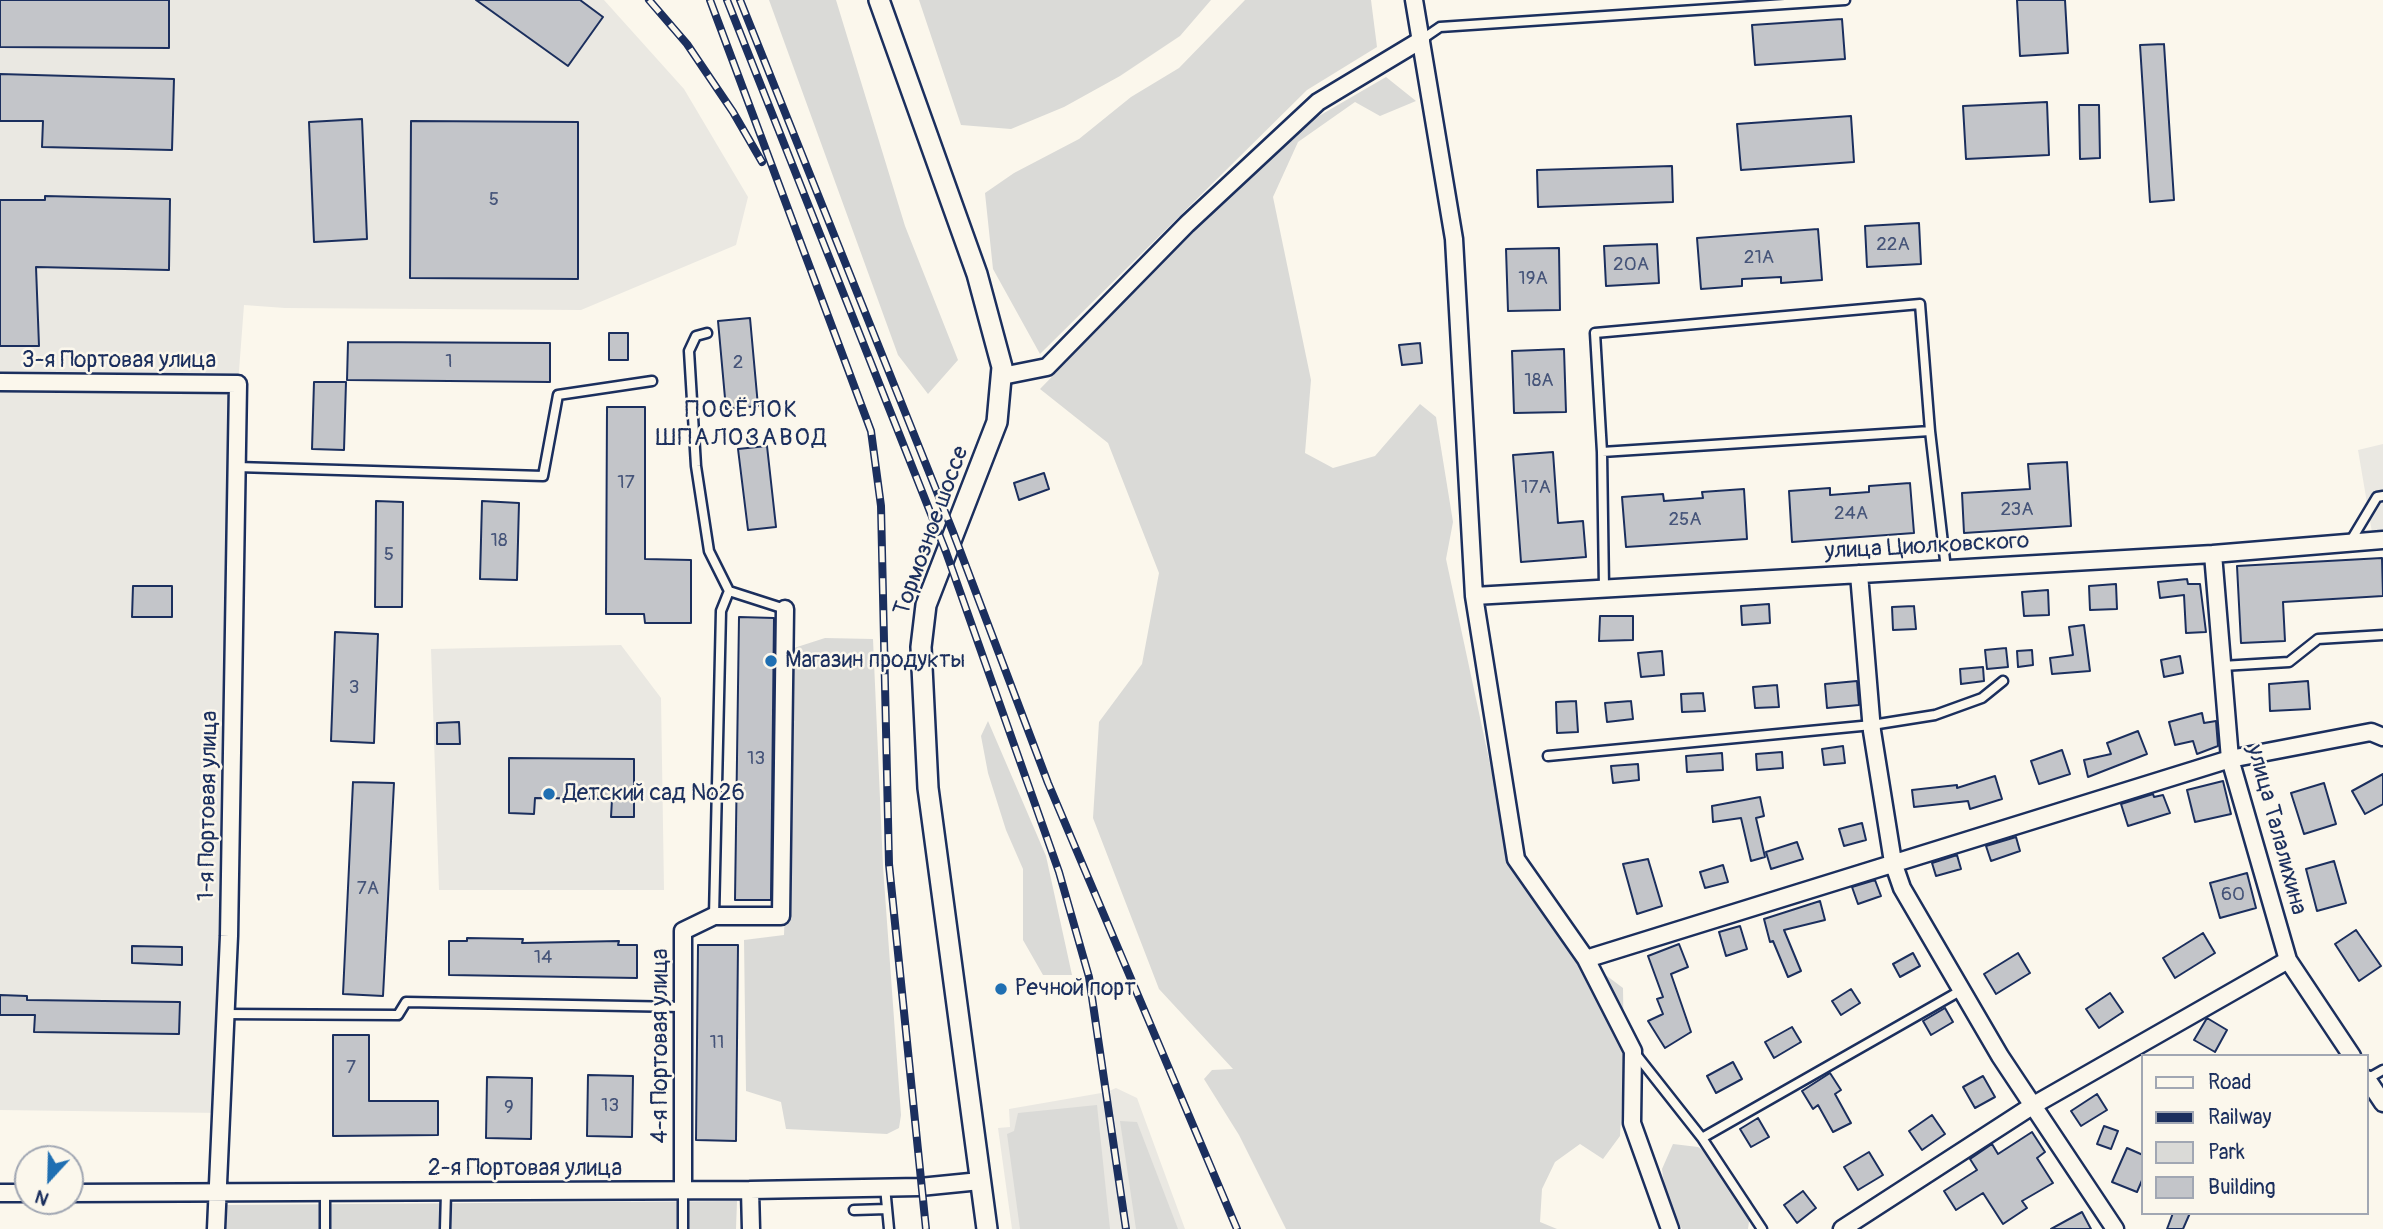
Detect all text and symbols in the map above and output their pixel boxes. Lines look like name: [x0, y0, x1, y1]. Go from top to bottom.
house number: 5: [489, 189, 499, 211]
house number: 22А: [1876, 234, 1910, 256]
house number: 21А: [1744, 247, 1774, 269]
house number: 20А: [1613, 254, 1649, 276]
house number: 19А: [1518, 268, 1548, 290]
street label: 3-я Портовая улица: [22, 347, 216, 375]
house number: 1: [445, 351, 453, 373]
house number: 2: [733, 352, 743, 374]
house number: 18А: [1524, 370, 1554, 392]
district label: ПОСЁЛОК ШПАЛОЗАВОД: [657, 397, 827, 453]
street label: Тормозное шоссе: [889, 443, 975, 619]
house number: 17: [617, 472, 635, 494]
house number: 17А: [1521, 477, 1551, 499]
house number: 23А: [2001, 499, 2033, 521]
house number: 24А: [1834, 503, 1868, 525]
house number: 25А: [1668, 509, 1702, 531]
street label: улица Циолковского: [1824, 528, 2030, 566]
house number: 18: [490, 530, 508, 552]
house number: 5: [384, 544, 394, 566]
place label: Магазин продукты: [785, 647, 965, 675]
marker: Магазин продукты: [763, 653, 779, 669]
house number: 3: [349, 677, 359, 699]
street label: 1-я Портовая улица: [194, 710, 224, 902]
street label: улица Талалихина: [2240, 742, 2312, 918]
house number: 13: [747, 748, 765, 770]
place label: Детский сад №26: [563, 780, 745, 808]
marker: Детский сад №26: [541, 786, 557, 802]
house number: 7А: [357, 878, 379, 900]
house number: 60: [2221, 884, 2245, 906]
house number: 14: [534, 947, 552, 969]
street label: 4-я Портовая улица: [647, 949, 675, 1143]
place label: Речной порт: [1015, 975, 1136, 1003]
marker: Речной порт: [993, 981, 1009, 997]
house number: 11: [710, 1032, 724, 1054]
legend: [2142, 1054, 2369, 1215]
house number: 7: [346, 1057, 356, 1079]
text: Road: [2208, 1069, 2252, 1096]
house number: 13: [601, 1095, 619, 1117]
house number: 9: [504, 1097, 514, 1119]
text: Railway: [2208, 1104, 2272, 1131]
text: Park: [2208, 1139, 2245, 1166]
north arrow: [14, 1145, 84, 1215]
street label: 2-я Портовая улица: [428, 1155, 622, 1183]
text: Building: [2208, 1174, 2275, 1201]
text: N: [31, 1184, 52, 1211]

